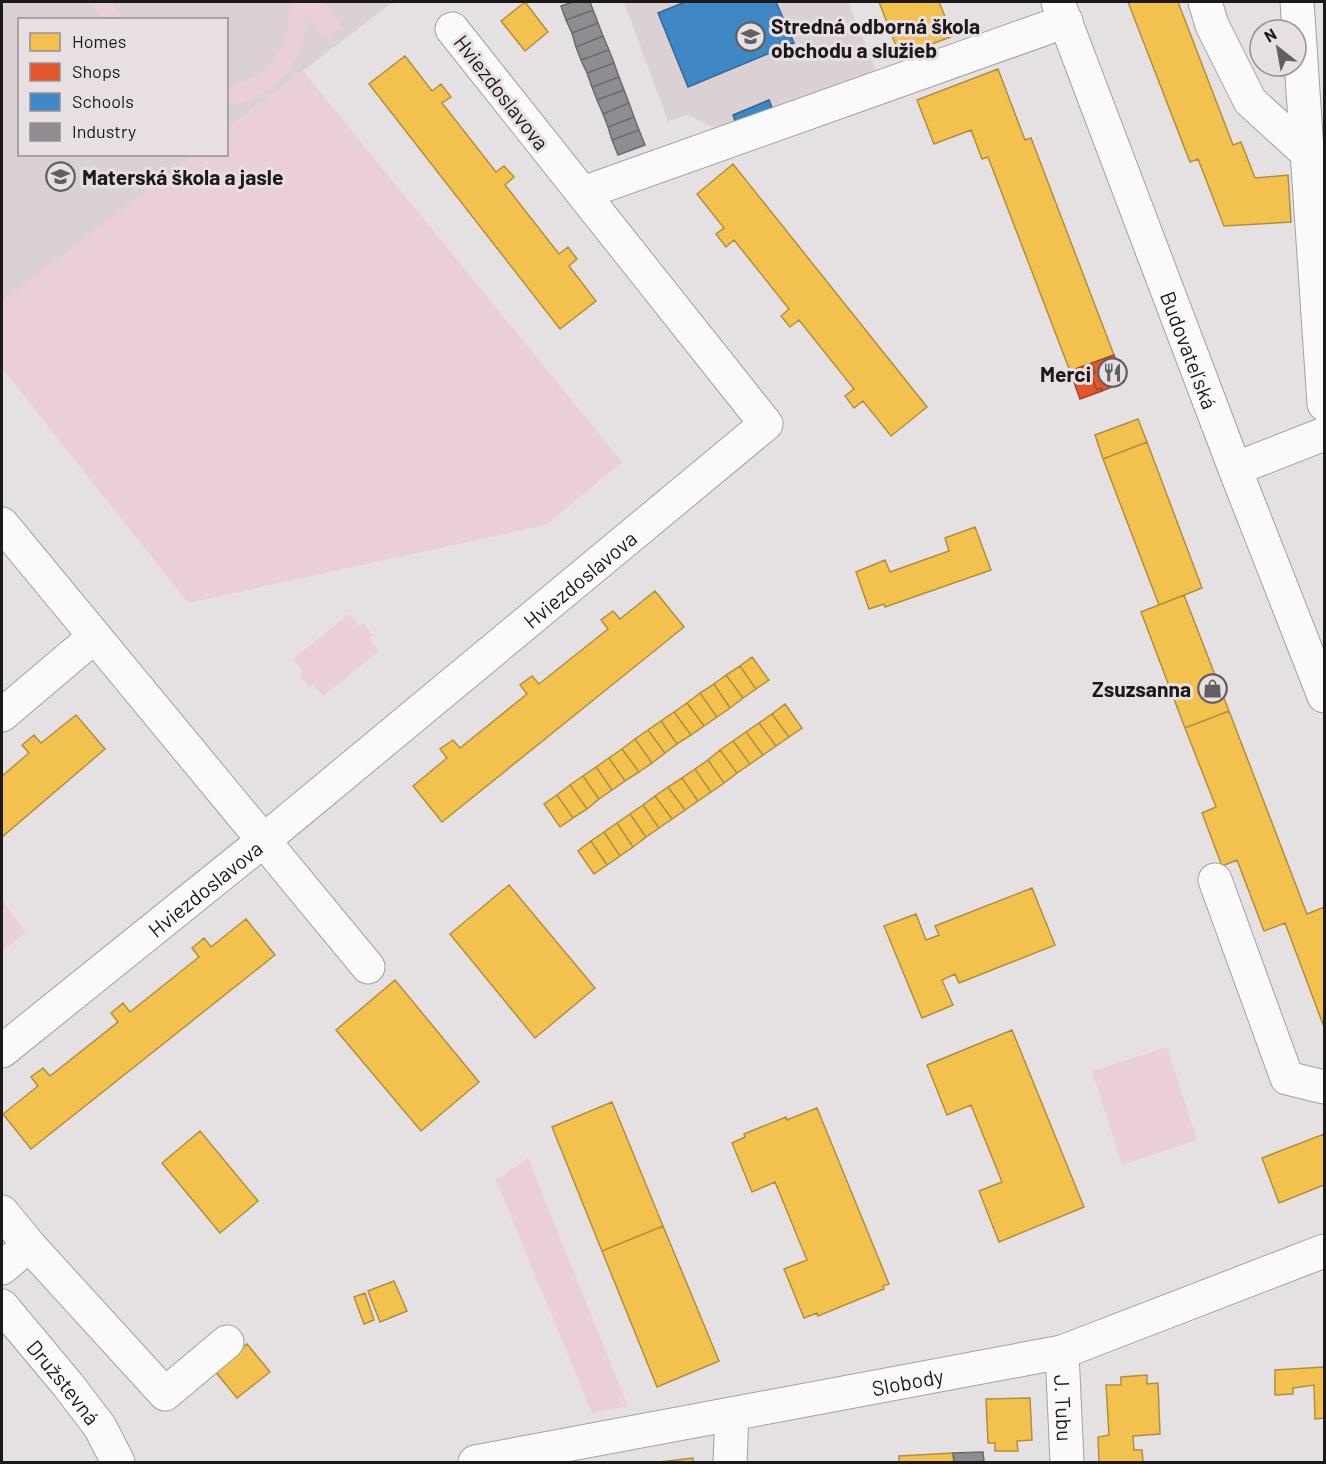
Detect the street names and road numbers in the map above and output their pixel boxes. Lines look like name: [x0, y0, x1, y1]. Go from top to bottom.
street label: Hviezdoslavova: [449, 29, 555, 155]
street label: Budovateľská: [1156, 287, 1223, 412]
street label: Hviezdoslavova: [518, 525, 641, 633]
street label: Hviezdoslavova: [142, 835, 267, 941]
street label: Družstevná: [23, 1334, 106, 1429]
street label: Slobody: [870, 1362, 946, 1400]
street label: J. Tubu: [1051, 1374, 1079, 1442]

